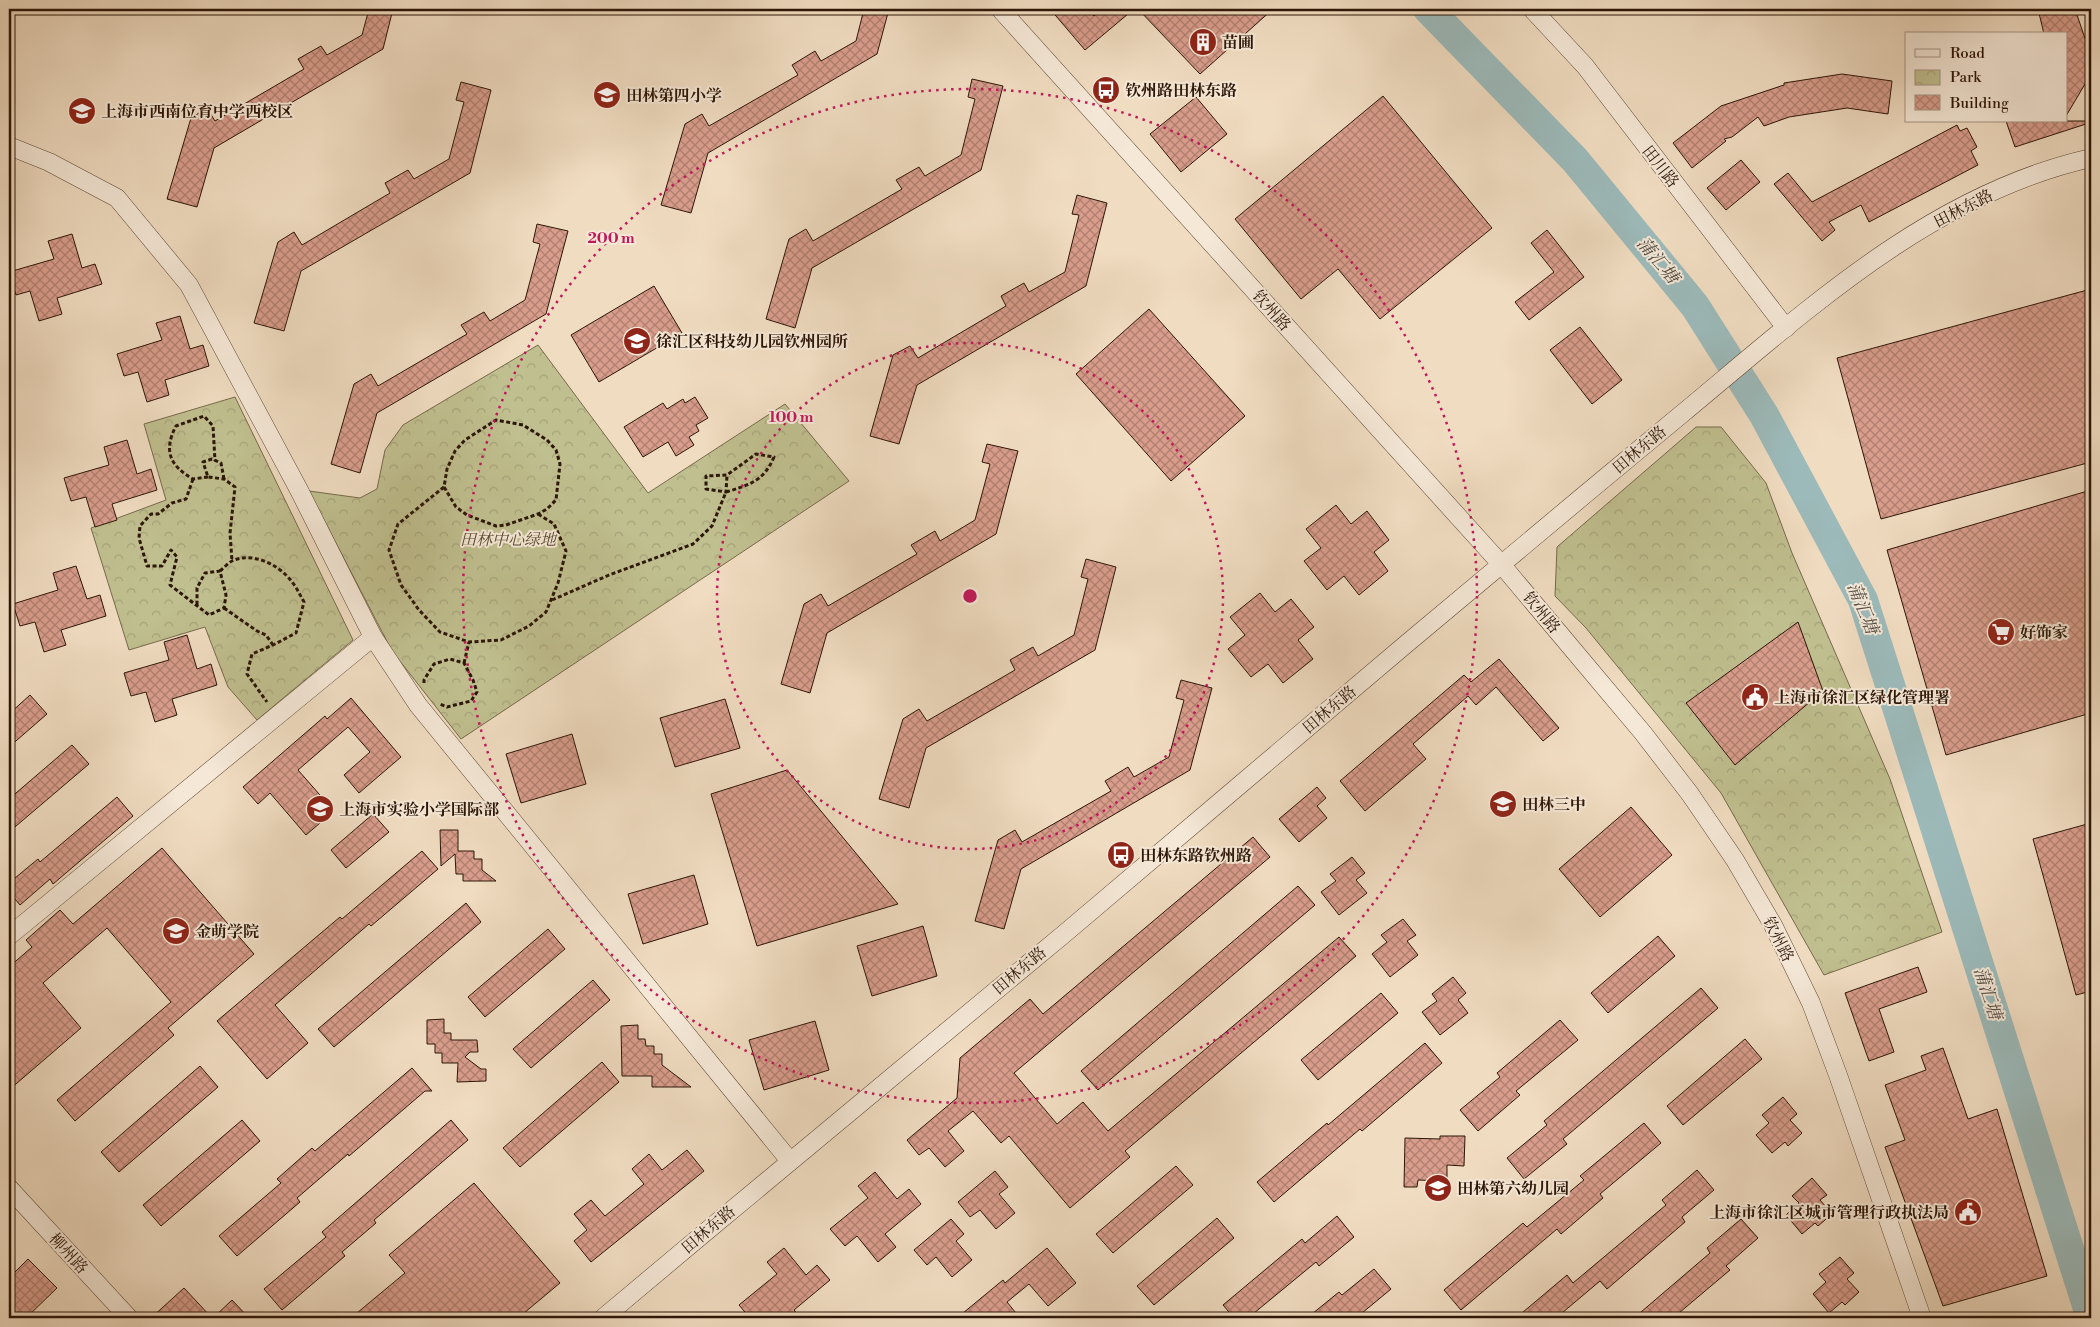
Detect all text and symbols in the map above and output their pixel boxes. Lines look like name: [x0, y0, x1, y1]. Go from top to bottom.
building icon: 苗圃: [1188, 27, 1218, 57]
legend: [1905, 32, 2068, 122]
place label: 苗圃: [1222, 33, 1254, 53]
text: Road: [1950, 44, 1985, 63]
text: Park: [1950, 68, 1982, 87]
bus stop icon: 钦州路田林东路: [1091, 75, 1121, 105]
school or university icon: 田林第四小学: [592, 80, 622, 110]
place label: 钦州路田林东路: [1125, 81, 1237, 101]
place label: 田林第四小学: [626, 86, 722, 106]
text: Building: [1949, 94, 2009, 113]
school or university icon: 上海市西南位育中学西校区: [67, 96, 97, 126]
place label: 上海市西南位育中学西校区: [101, 102, 293, 122]
street label: 田川路: [1638, 142, 1683, 192]
street label: 田林东路: [1930, 185, 1997, 232]
text: 200 m: [587, 229, 635, 248]
water label: 蒲汇塘: [1631, 232, 1686, 291]
street label: 钦州路: [1248, 286, 1295, 335]
school or university icon: 徐汇区科技幼儿园钦州园所: [622, 326, 652, 356]
place label: 徐汇区科技幼儿园钦州园所: [656, 332, 848, 352]
text: 100 m: [769, 408, 814, 427]
street label: 田林东路: [1609, 422, 1671, 478]
park label: 田林中心绿地: [460, 530, 558, 550]
water label: 蒲汇塘: [1842, 579, 1884, 640]
centre of rings: [961, 587, 979, 605]
street label: 钦州路: [1518, 588, 1564, 637]
supermarket icon: 好饰家: [1986, 617, 2016, 647]
place label: 好饰家: [2020, 623, 2068, 643]
street label: 田林东路: [1299, 682, 1361, 738]
public building icon: 上海市徐汇区绿化管理署: [1740, 682, 1770, 712]
place label: 上海市徐汇区绿化管理署: [1774, 688, 1950, 708]
school or university icon: 田林三中: [1488, 789, 1518, 819]
school or university icon: 上海市实验小学国际部: [305, 794, 335, 824]
place label: 田林三中: [1522, 795, 1586, 815]
place label: 上海市实验小学国际部: [339, 800, 500, 820]
bus stop icon: 田林东路钦州路: [1106, 840, 1136, 870]
place label: 田林东路钦州路: [1140, 846, 1252, 866]
street label: 钦州路: [1758, 914, 1798, 965]
school or university icon: 金萌学院: [161, 916, 191, 946]
place label: 金萌学院: [195, 922, 259, 942]
street label: 田林东路: [989, 943, 1051, 999]
water label: 蒲汇塘: [1968, 964, 2008, 1025]
school or university icon: 田林第六幼儿园: [1423, 1173, 1453, 1203]
place label: 田林第六幼儿园: [1457, 1179, 1569, 1199]
public building icon: 上海市徐汇区城市管理行政执法局: [1953, 1197, 1983, 1227]
street label: 田林东路: [678, 1202, 740, 1258]
place label: 上海市徐汇区城市管理行政执法局: [1709, 1203, 1949, 1223]
street label: 柳州路: [45, 1229, 92, 1278]

